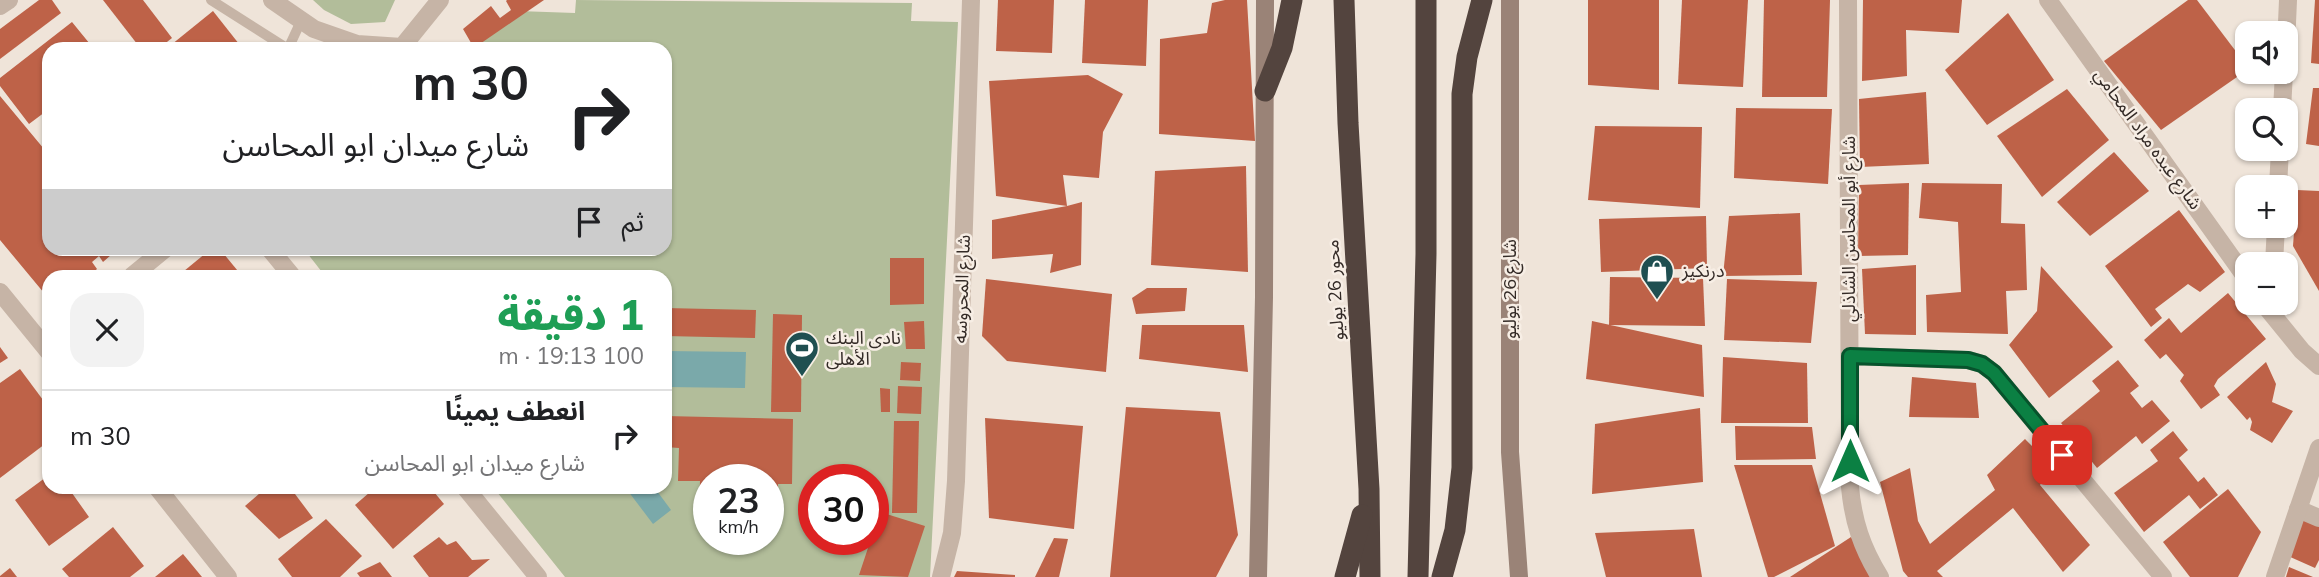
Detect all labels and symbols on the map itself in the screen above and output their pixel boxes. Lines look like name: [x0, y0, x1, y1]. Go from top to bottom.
street label: شارع عبده مراد المحامي: [2087, 64, 2207, 216]
street label: شارع أبو المحاسن الشاذلي: [1837, 136, 1863, 322]
street label: شارع المحروسه: [948, 234, 978, 344]
street label: محور 26 يوليو: [1320, 239, 1349, 341]
street label: شارع 26 يوليو: [1498, 239, 1524, 339]
shop icon: درنكيز: [1638, 252, 1676, 301]
place label: درنكيز: [1681, 259, 1724, 282]
place label: نادى البنك الأهلى: [826, 326, 901, 370]
sports icon: نادى البنك الأهلى: [783, 329, 821, 378]
position arrow: [1813, 424, 1887, 498]
pin: [2032, 425, 2092, 485]
speed limit sign: 30: [798, 464, 889, 555]

